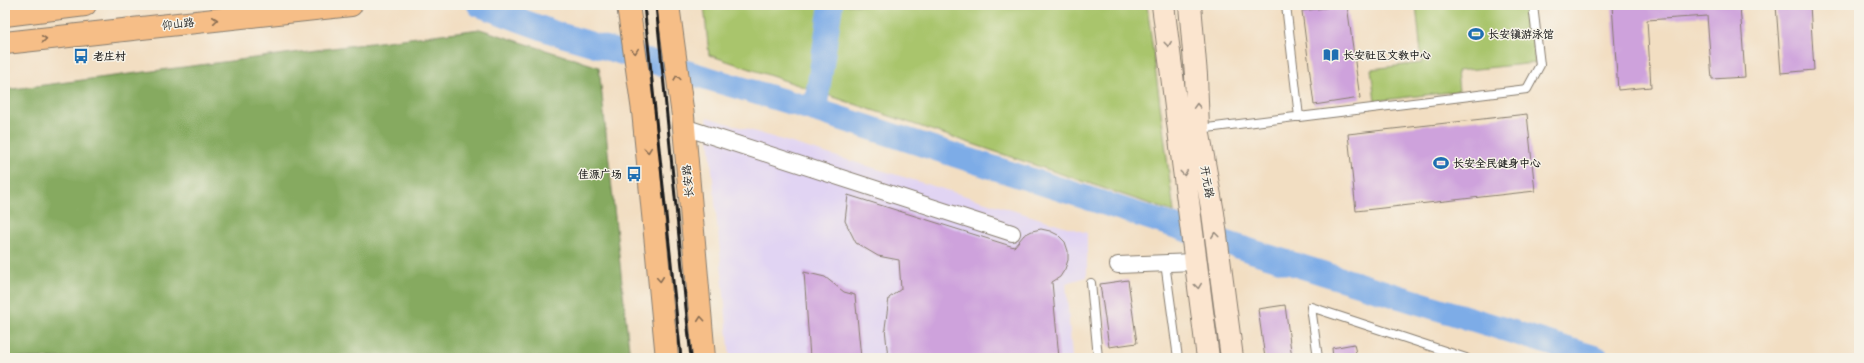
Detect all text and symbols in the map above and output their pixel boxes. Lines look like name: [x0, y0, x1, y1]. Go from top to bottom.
street label: 仰山路: [161, 13, 195, 35]
one-way arrow: [212, 16, 218, 25]
sports icon: 长安镇游泳馆: [1467, 25, 1485, 43]
place label: 长安镇游泳馆: [1488, 25, 1554, 44]
one-way arrow: [41, 34, 47, 43]
one-way arrow: [1163, 41, 1172, 47]
library icon: 长安社区文教中心: [1322, 46, 1340, 64]
place label: 长安社区文教中心: [1343, 46, 1431, 65]
bus stop icon: 老庄村: [72, 47, 90, 65]
place label: 老庄村: [93, 47, 126, 66]
one-way arrow: [630, 47, 639, 54]
one-way arrow: [673, 75, 682, 81]
one-way arrow: [1193, 103, 1202, 109]
one-way arrow: [643, 147, 652, 153]
sports icon: 长安全民健身中心: [1432, 154, 1450, 172]
place label: 长安全民健身中心: [1453, 154, 1541, 173]
street label: 长安路: [677, 164, 699, 198]
street label: 开元路: [1195, 164, 1219, 200]
place label: 佳源广场: [578, 165, 622, 184]
bus stop icon: 佳源广场: [625, 165, 643, 183]
one-way arrow: [1179, 170, 1188, 176]
one-way arrow: [1211, 231, 1220, 238]
one-way arrow: [656, 276, 665, 282]
one-way arrow: [1193, 283, 1202, 289]
one-way arrow: [696, 316, 705, 322]

